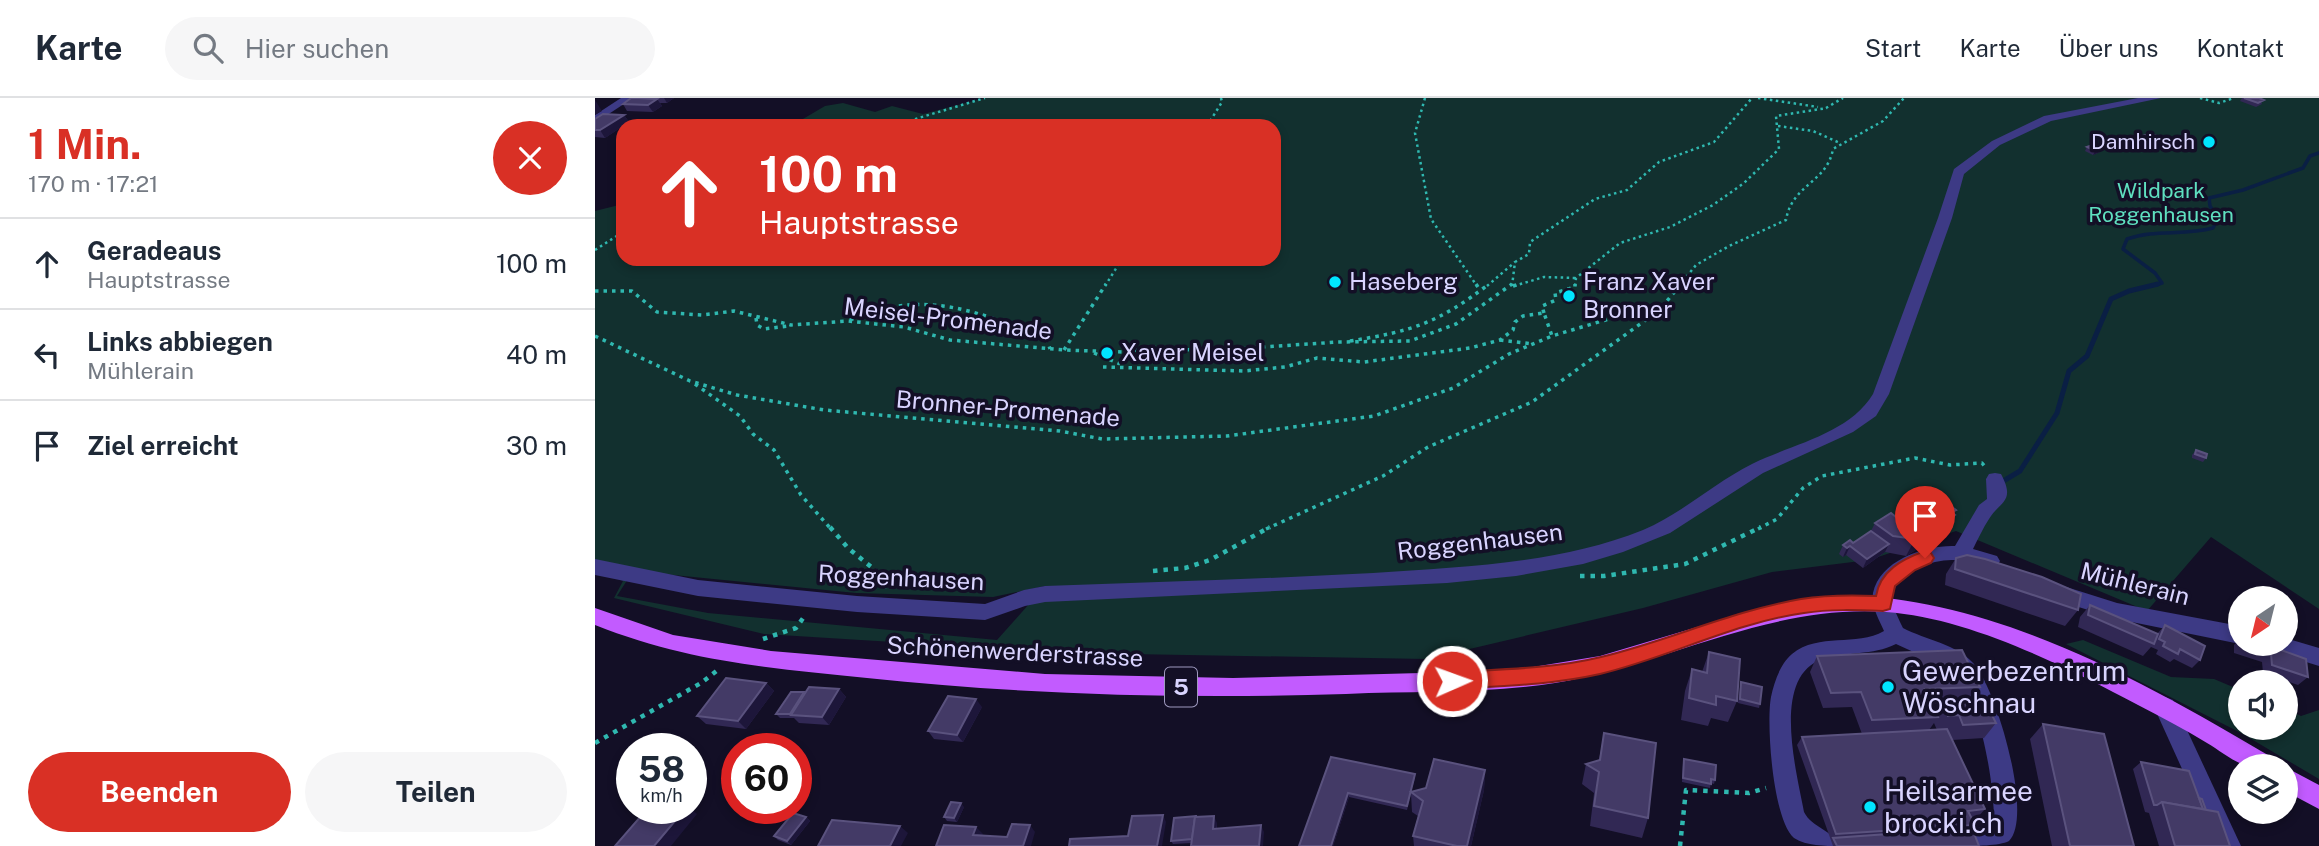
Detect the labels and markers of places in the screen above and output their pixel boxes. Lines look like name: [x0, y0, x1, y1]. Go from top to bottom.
place label: Damhirsch: [2091, 129, 2195, 154]
marker: Damhirsch: [2201, 134, 2217, 150]
place label: Haseberg: [1349, 267, 1458, 295]
place label: Franz Xaver Bronner: [1583, 267, 1715, 323]
marker: Haseberg: [1327, 274, 1343, 290]
marker: Franz Xaver Bronner: [1561, 288, 1577, 304]
place label: Xaver Meisel: [1121, 338, 1265, 366]
marker: Xaver Meisel: [1099, 345, 1115, 361]
pin: [1895, 486, 1955, 558]
place label: Gewerbezentrum Wöschnau: [1902, 654, 2126, 719]
marker: Gewerbezentrum Wöschnau: [1880, 679, 1896, 695]
place label: Heilsarmee brocki.ch: [1884, 774, 2033, 839]
marker: Heilsarmee brocki.ch: [1862, 799, 1878, 815]

